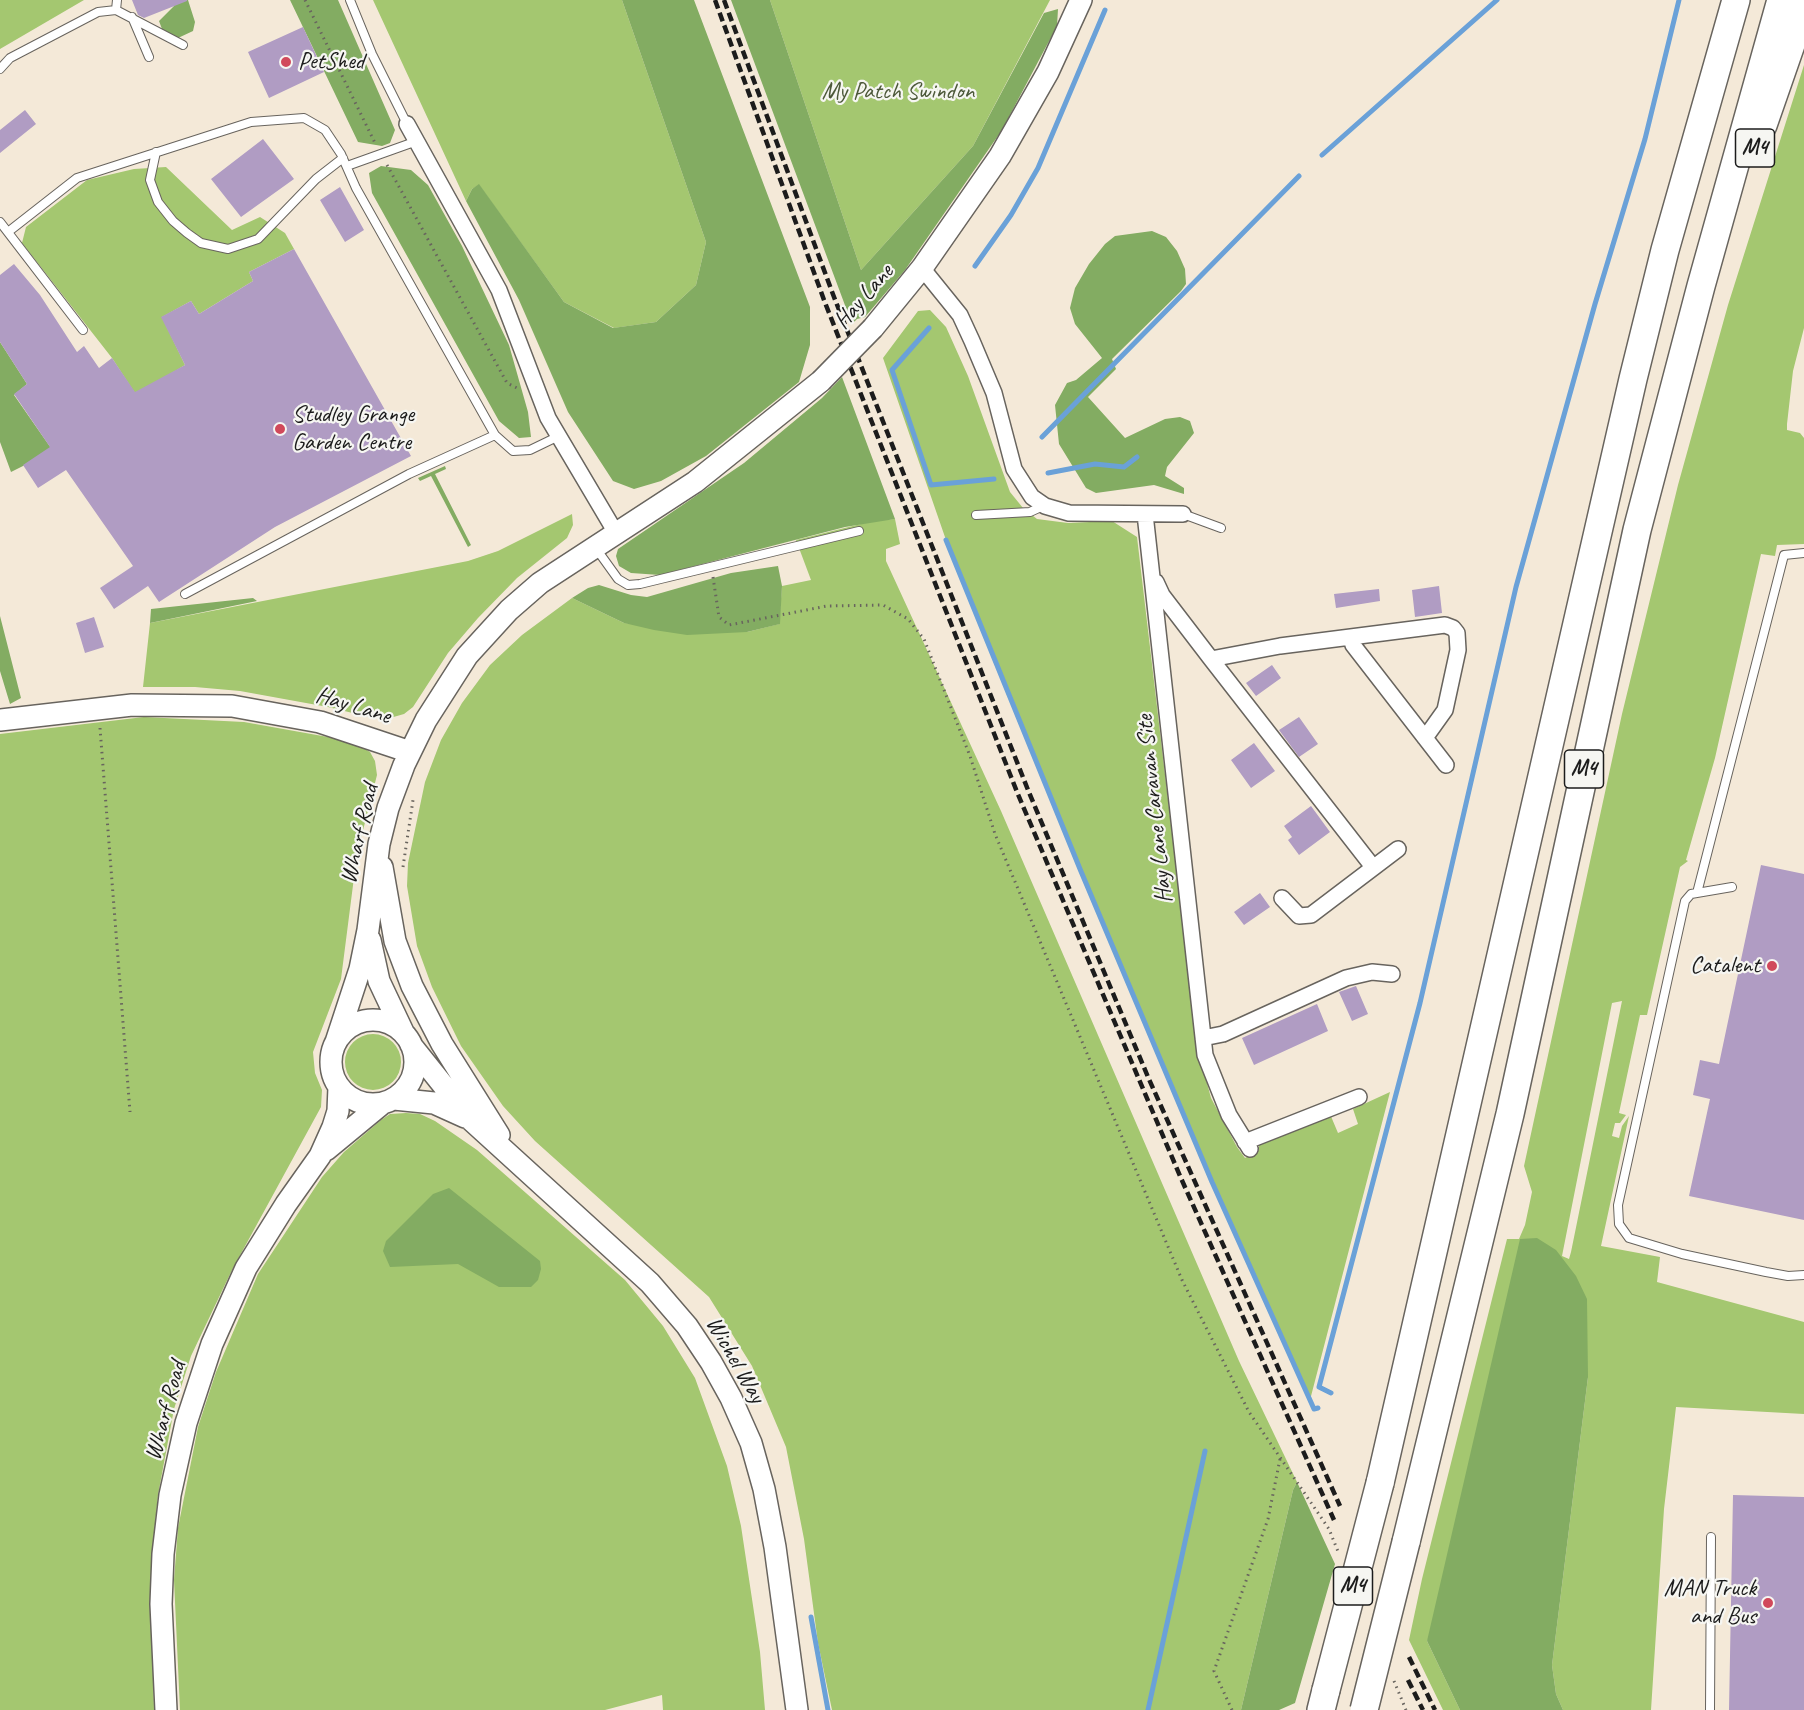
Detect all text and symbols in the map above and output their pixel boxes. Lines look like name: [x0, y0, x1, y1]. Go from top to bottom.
place label: PetShed: [298, 48, 364, 76]
marker: PetShed: [279, 55, 293, 69]
park label: My Patch Swindon: [822, 78, 974, 106]
road number: M4: [1736, 129, 1774, 167]
street label: Hay Lane: [828, 259, 900, 335]
place label: Studley Grange Garden Centre: [292, 401, 414, 457]
marker: Studley Grange Garden Centre: [273, 422, 287, 436]
street label: Hay Lane: [312, 681, 394, 731]
street label: Hay Lane Caravan Site: [1131, 713, 1179, 905]
road number: M4: [1564, 750, 1604, 788]
street label: Wharf Road: [335, 781, 385, 887]
place label: Catalent: [1690, 952, 1760, 980]
marker: Catalent: [1765, 959, 1779, 973]
street label: Wichel Way: [699, 1312, 771, 1408]
street label: Wharf Road: [139, 1358, 193, 1464]
road number: M4: [1334, 1567, 1372, 1605]
place label: MAN Truck and Bus: [1664, 1575, 1756, 1631]
marker: MAN Truck and Bus: [1761, 1596, 1775, 1610]

